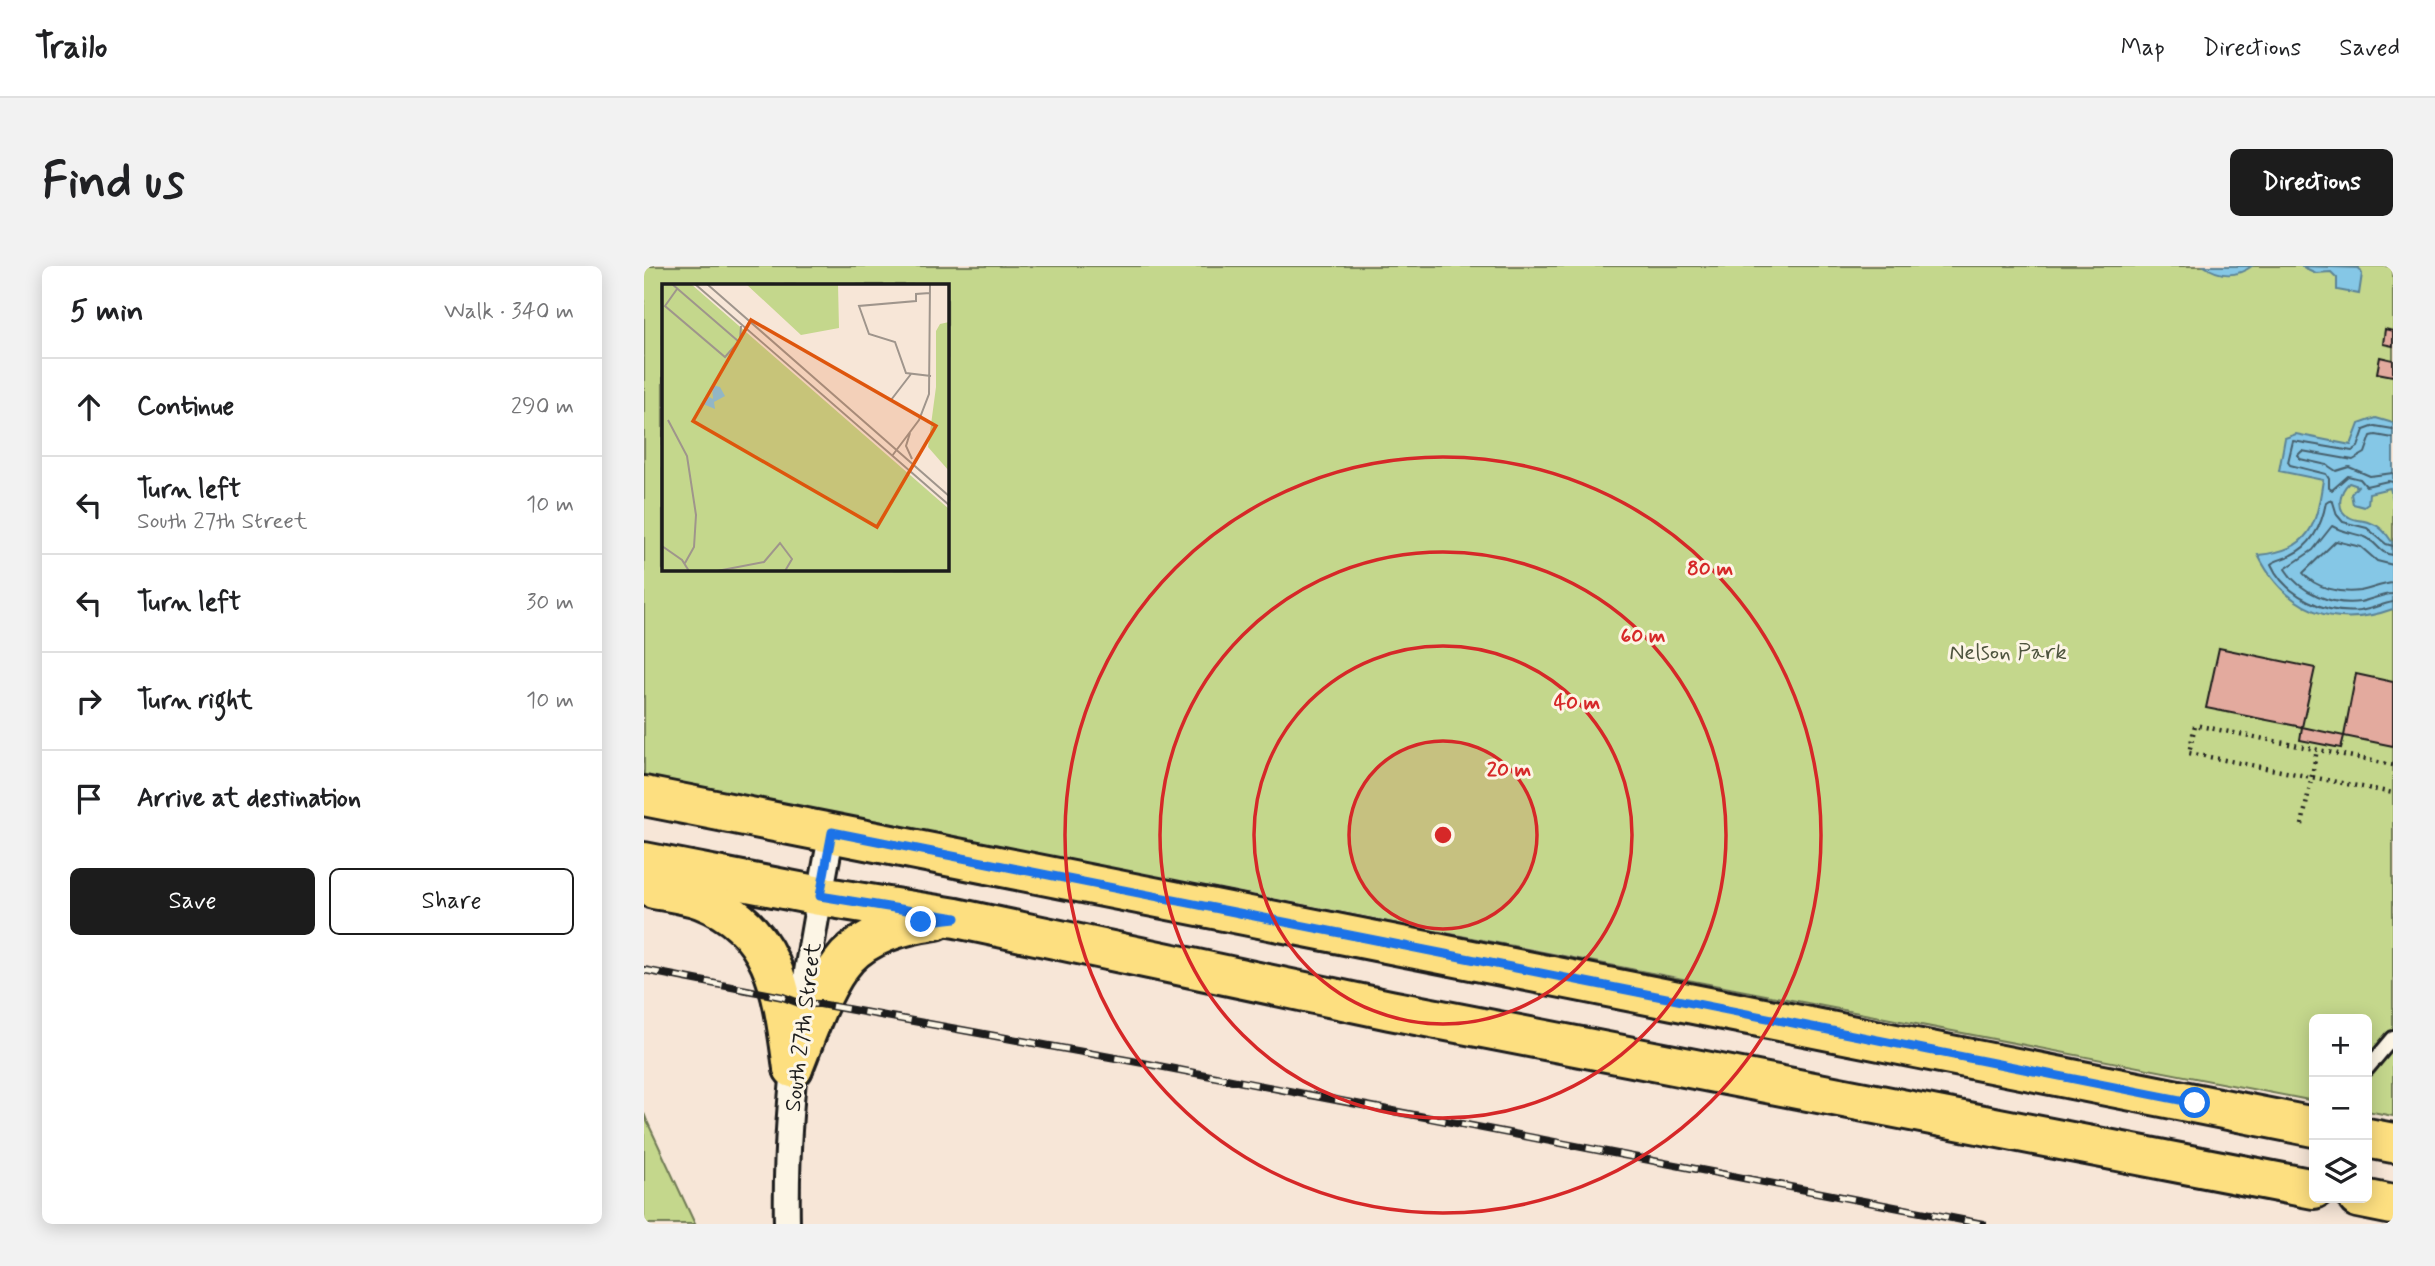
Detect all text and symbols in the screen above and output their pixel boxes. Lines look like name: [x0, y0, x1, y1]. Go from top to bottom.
text: Trailo: [35, 26, 107, 70]
text: Map: [2121, 33, 2165, 64]
text: Directions: [2203, 33, 2301, 64]
text: Saved: [2339, 33, 2400, 64]
button: Directions: [2230, 149, 2393, 216]
text: Find us: [42, 150, 185, 215]
inset map: [662, 284, 948, 570]
text: 5 min: [70, 292, 144, 331]
text: Walk · 340 m: [444, 297, 574, 327]
icon: ahead: [70, 388, 108, 426]
text: Continue: [137, 390, 234, 424]
text: 290 m: [511, 392, 574, 422]
text: Turn left: [137, 473, 241, 507]
icon: left: [70, 486, 108, 524]
text: 10 m: [526, 490, 574, 520]
text: South 27th Street: [137, 507, 307, 537]
text: 80 m: [1687, 555, 1733, 583]
icon: left: [70, 584, 108, 622]
text: Turn left: [137, 586, 241, 620]
text: 30 m: [526, 588, 574, 618]
text: 60 m: [1620, 622, 1666, 650]
park label: Nelson Park: [1949, 638, 2067, 668]
icon: right: [70, 682, 108, 720]
text: Turn right: [137, 684, 253, 718]
text: 10 m: [526, 686, 574, 716]
text: 40 m: [1554, 689, 1601, 717]
text: 20 m: [1487, 756, 1532, 784]
icon: arrive: [70, 780, 108, 818]
text: Arrive at destination: [137, 782, 361, 816]
centre of rings: [1431, 823, 1455, 847]
button: Save: [70, 868, 315, 935]
button: Share: [329, 868, 574, 935]
route end: [905, 906, 936, 937]
street label: South 27th Street: [779, 940, 829, 1114]
map controls: [2309, 1014, 2372, 1203]
button: +: [2309, 1014, 2372, 1077]
button: −: [2309, 1077, 2372, 1140]
route start: [2179, 1087, 2210, 1118]
button: layers: [2309, 1140, 2372, 1203]

